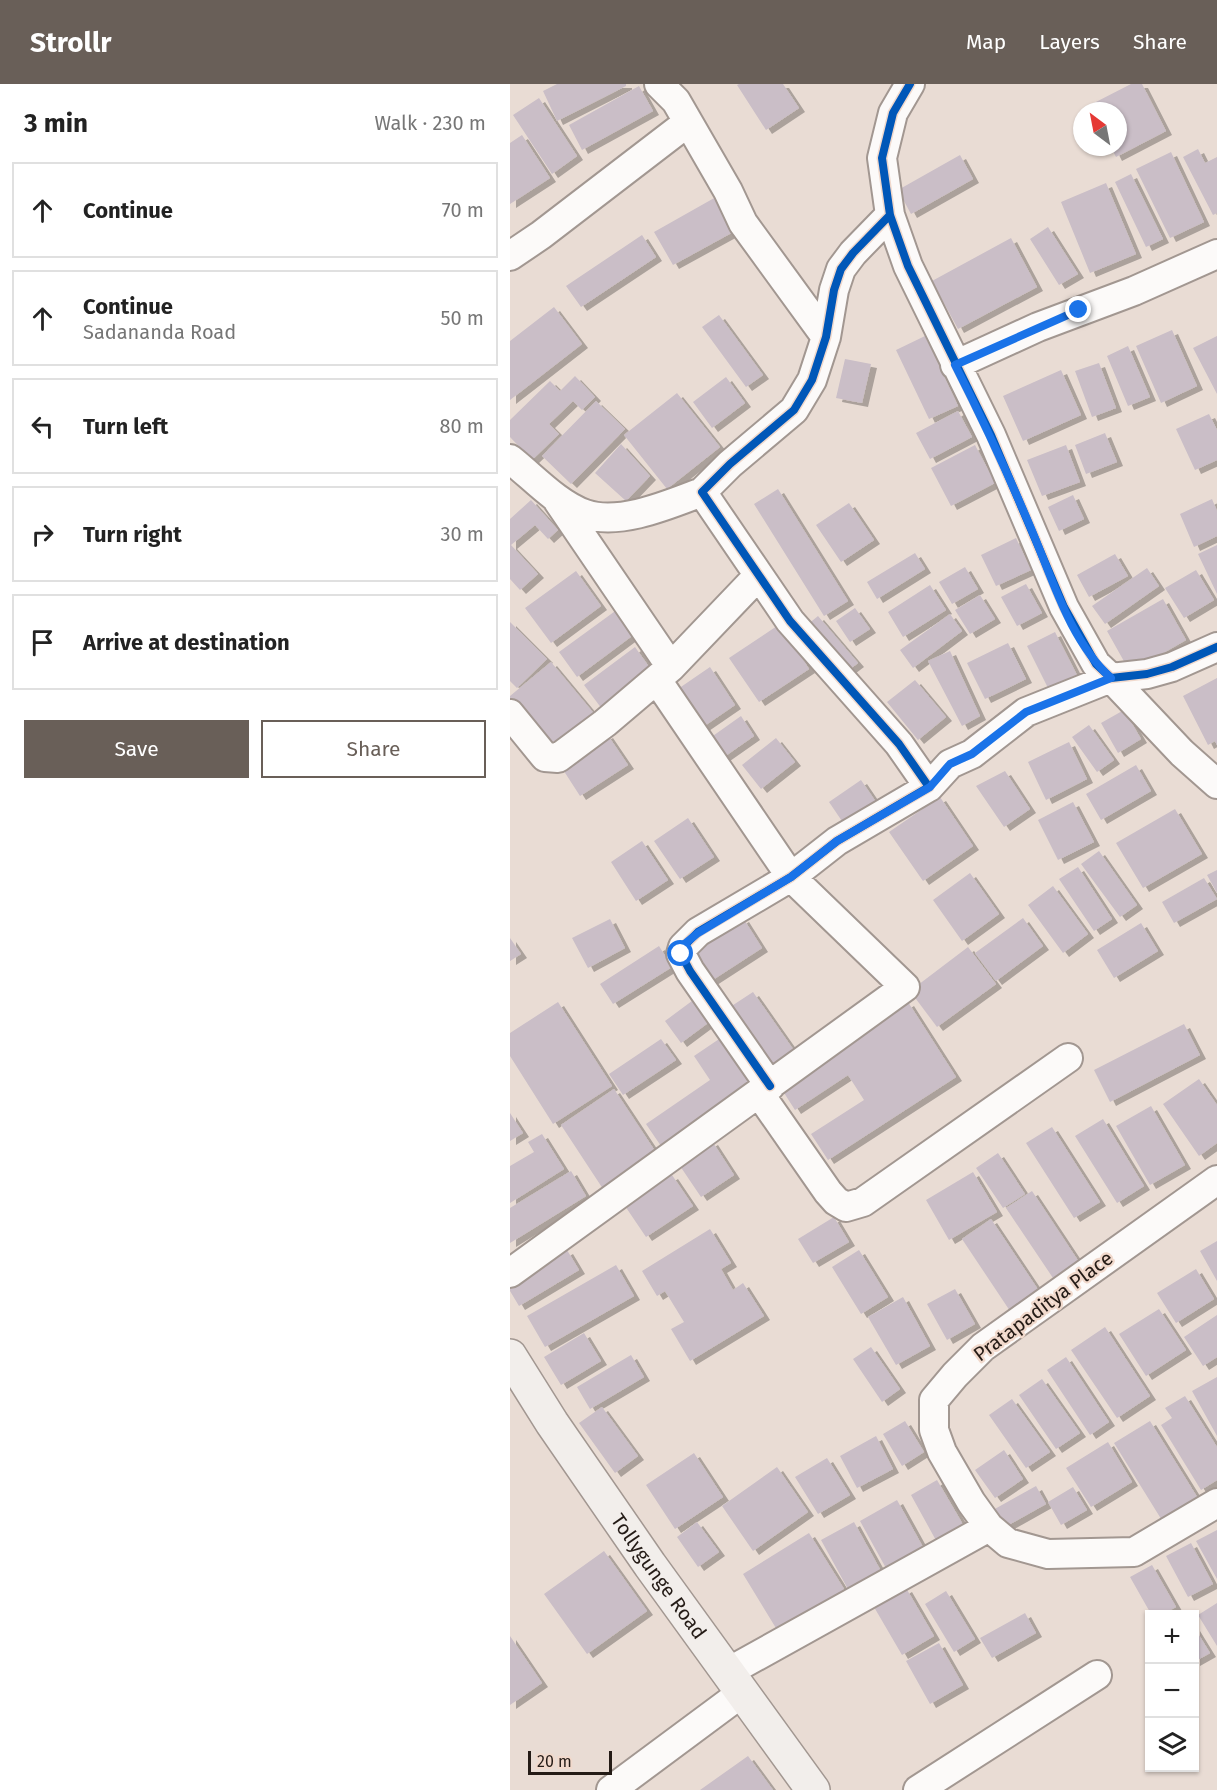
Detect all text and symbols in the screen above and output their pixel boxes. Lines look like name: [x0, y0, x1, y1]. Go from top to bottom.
text: Strollr: [30, 26, 111, 59]
text: Map: [966, 29, 1006, 55]
text: Layers: [1039, 29, 1100, 55]
text: Share: [1133, 29, 1187, 55]
north arrow: [1073, 102, 1127, 156]
text: 3 min: [24, 108, 88, 139]
text: Walk · 230 m: [375, 111, 486, 135]
icon: ahead: [26, 194, 59, 227]
text: Continue: [83, 197, 173, 224]
text: 70 m: [442, 198, 484, 222]
text: Continue: [83, 293, 173, 320]
route end: [1065, 296, 1091, 322]
icon: ahead: [26, 302, 59, 335]
text: 50 m: [440, 306, 484, 330]
text: Sadananda Road: [83, 320, 236, 344]
icon: left: [26, 410, 59, 443]
text: Turn left: [83, 413, 168, 440]
text: 80 m: [439, 414, 484, 438]
icon: right: [26, 518, 59, 551]
text: Turn right: [83, 521, 182, 548]
text: 30 m: [440, 522, 484, 546]
icon: arrive: [26, 626, 59, 659]
text: Arrive at destination: [83, 629, 290, 656]
button: Save: [24, 720, 249, 778]
button: Share: [261, 720, 486, 778]
route start: [667, 940, 693, 966]
street label: Pratapaditya Place: [969, 1246, 1117, 1366]
street label: Tollygunge Road: [606, 1509, 712, 1644]
map controls: [1145, 1610, 1199, 1772]
button: +: [1145, 1610, 1199, 1664]
button: −: [1145, 1664, 1199, 1718]
button: layers: [1145, 1718, 1199, 1772]
scale bar: [528, 1748, 612, 1776]
text: 20 m: [537, 1752, 572, 1771]

